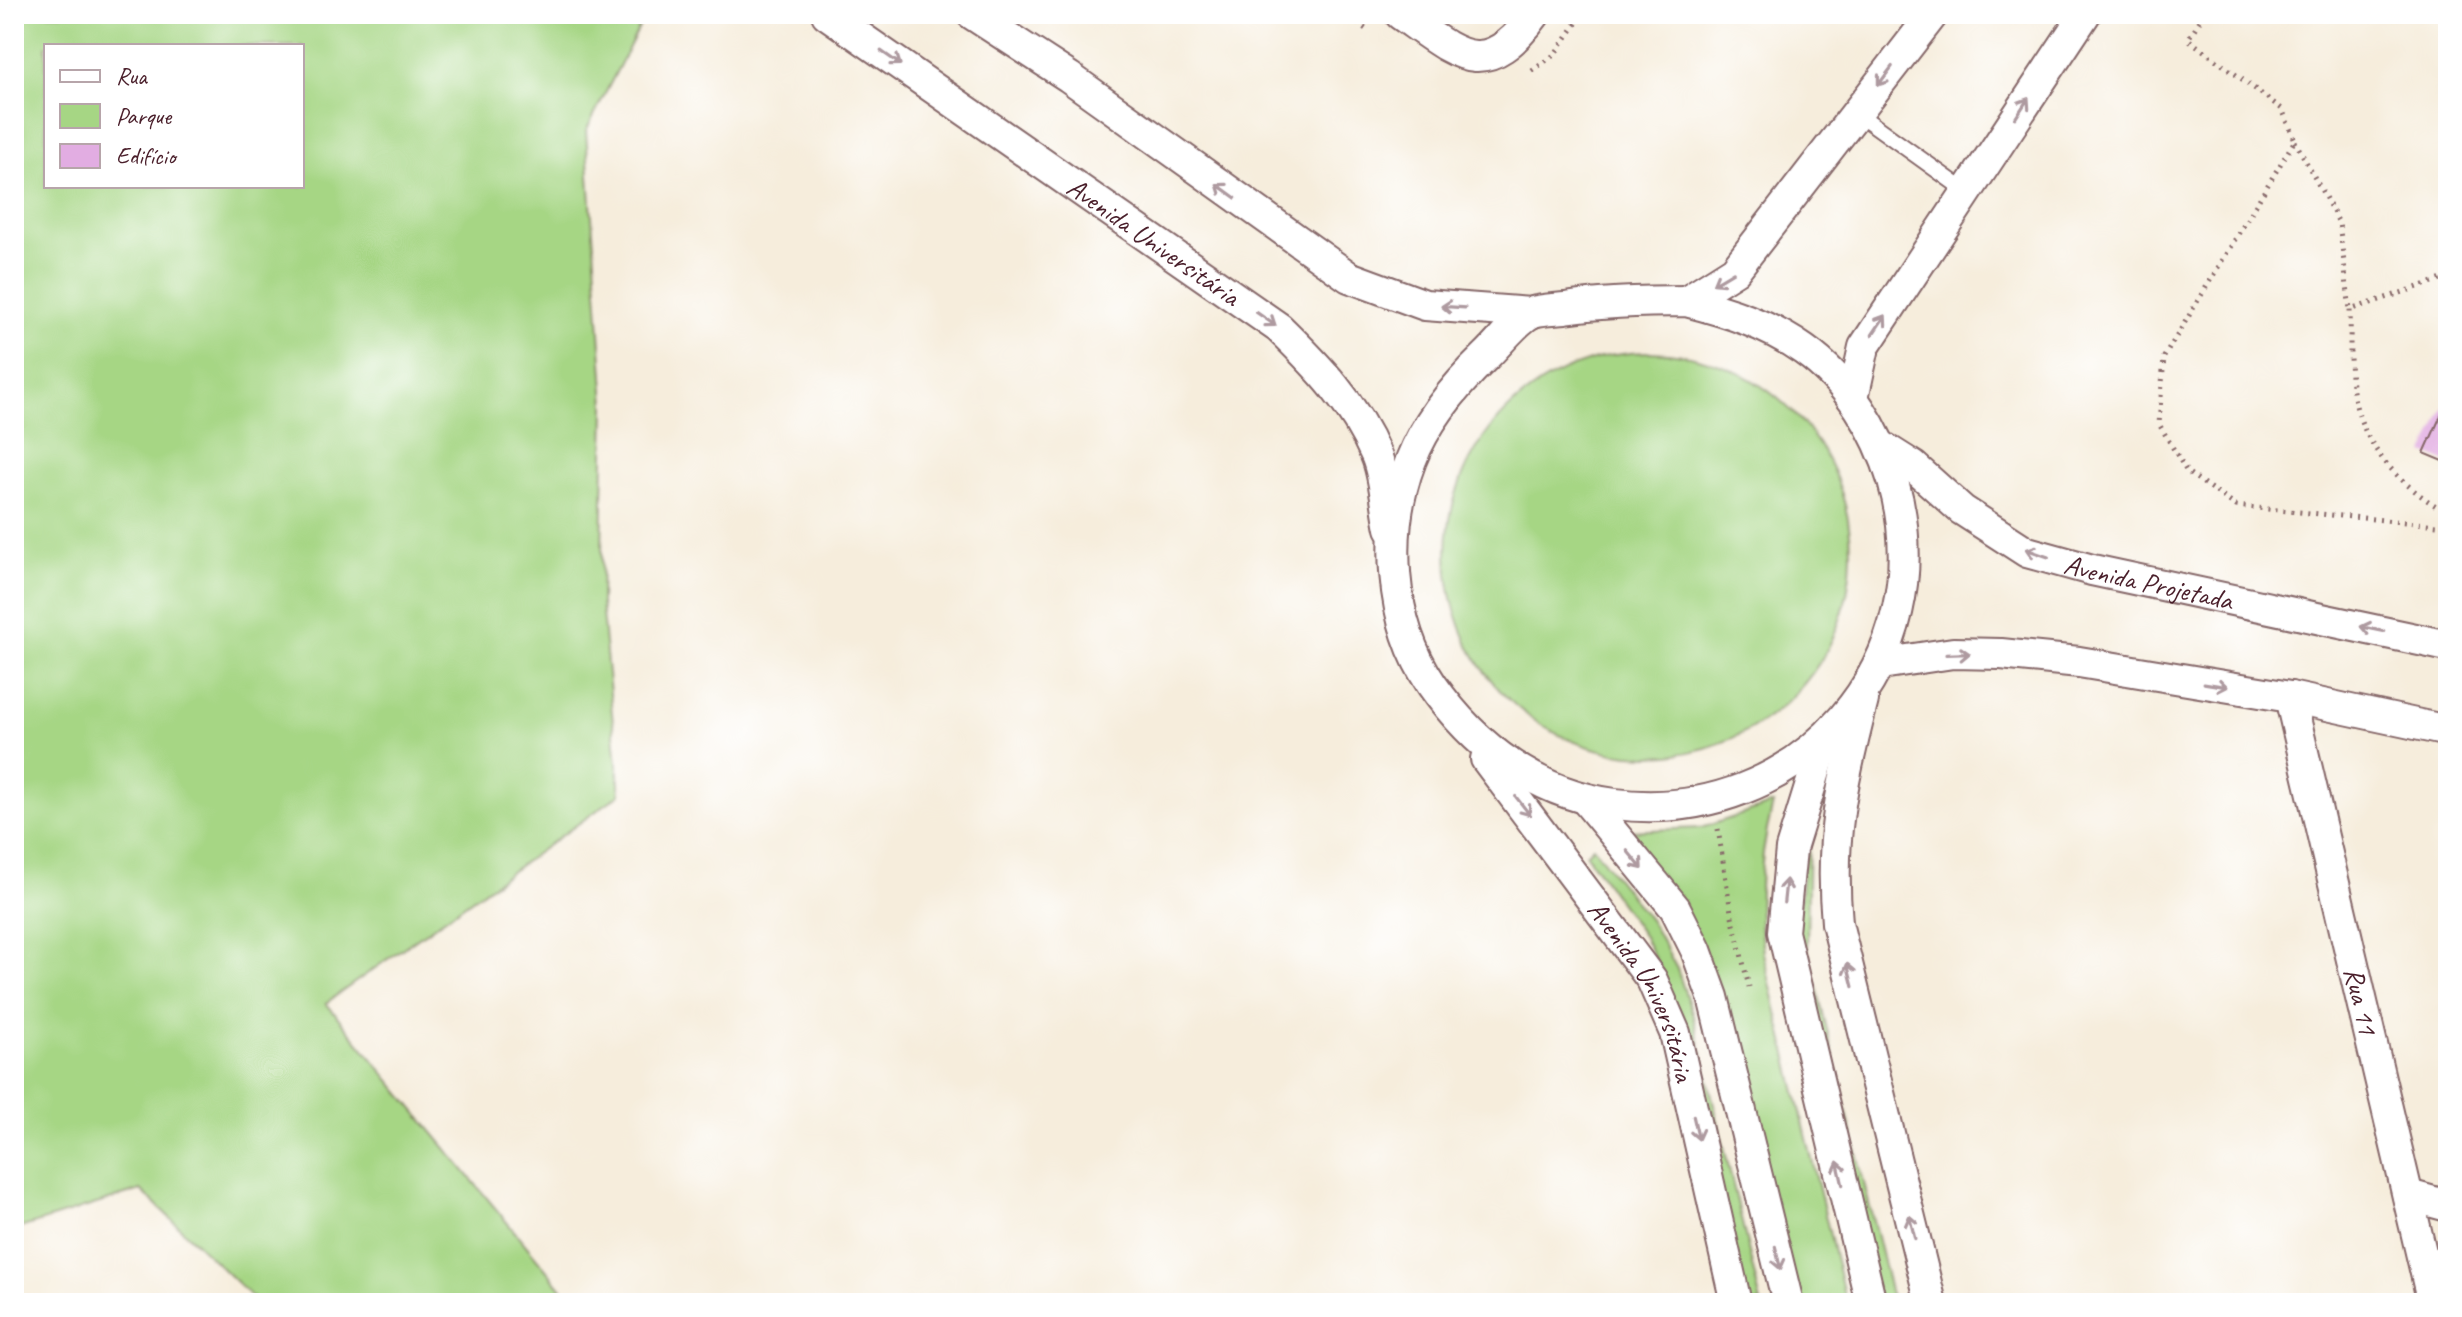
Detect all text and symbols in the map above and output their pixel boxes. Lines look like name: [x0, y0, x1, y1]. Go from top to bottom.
legend: [44, 44, 304, 188]
one-way arrow: [879, 50, 901, 66]
text: Rua: [116, 61, 148, 91]
one-way arrow: [1877, 65, 1894, 86]
one-way arrow: [2014, 98, 2030, 120]
text: Parque: [116, 101, 173, 131]
text: Edifício: [116, 141, 178, 171]
street label: Avenida Universitária: [1061, 169, 1248, 315]
one-way arrow: [1216, 182, 1237, 199]
one-way arrow: [1712, 270, 1735, 286]
one-way arrow: [1440, 299, 1467, 314]
one-way arrow: [1254, 310, 1276, 327]
one-way arrow: [1870, 315, 1887, 337]
one-way arrow: [2024, 545, 2049, 560]
street label: Avenida Projetada: [2060, 546, 2238, 618]
one-way arrow: [2359, 621, 2385, 636]
one-way arrow: [1944, 646, 1971, 661]
one-way arrow: [2202, 678, 2228, 693]
one-way arrow: [1514, 795, 1531, 816]
one-way arrow: [1626, 849, 1644, 870]
one-way arrow: [1778, 878, 1793, 905]
street label: Avenida Universitária: [1580, 893, 1703, 1086]
one-way arrow: [1841, 963, 1856, 988]
street label: Rua 11: [2336, 964, 2386, 1039]
one-way arrow: [1690, 1115, 1705, 1141]
one-way arrow: [1832, 1160, 1847, 1186]
one-way arrow: [1904, 1215, 1919, 1241]
one-way arrow: [1771, 1244, 1786, 1270]

